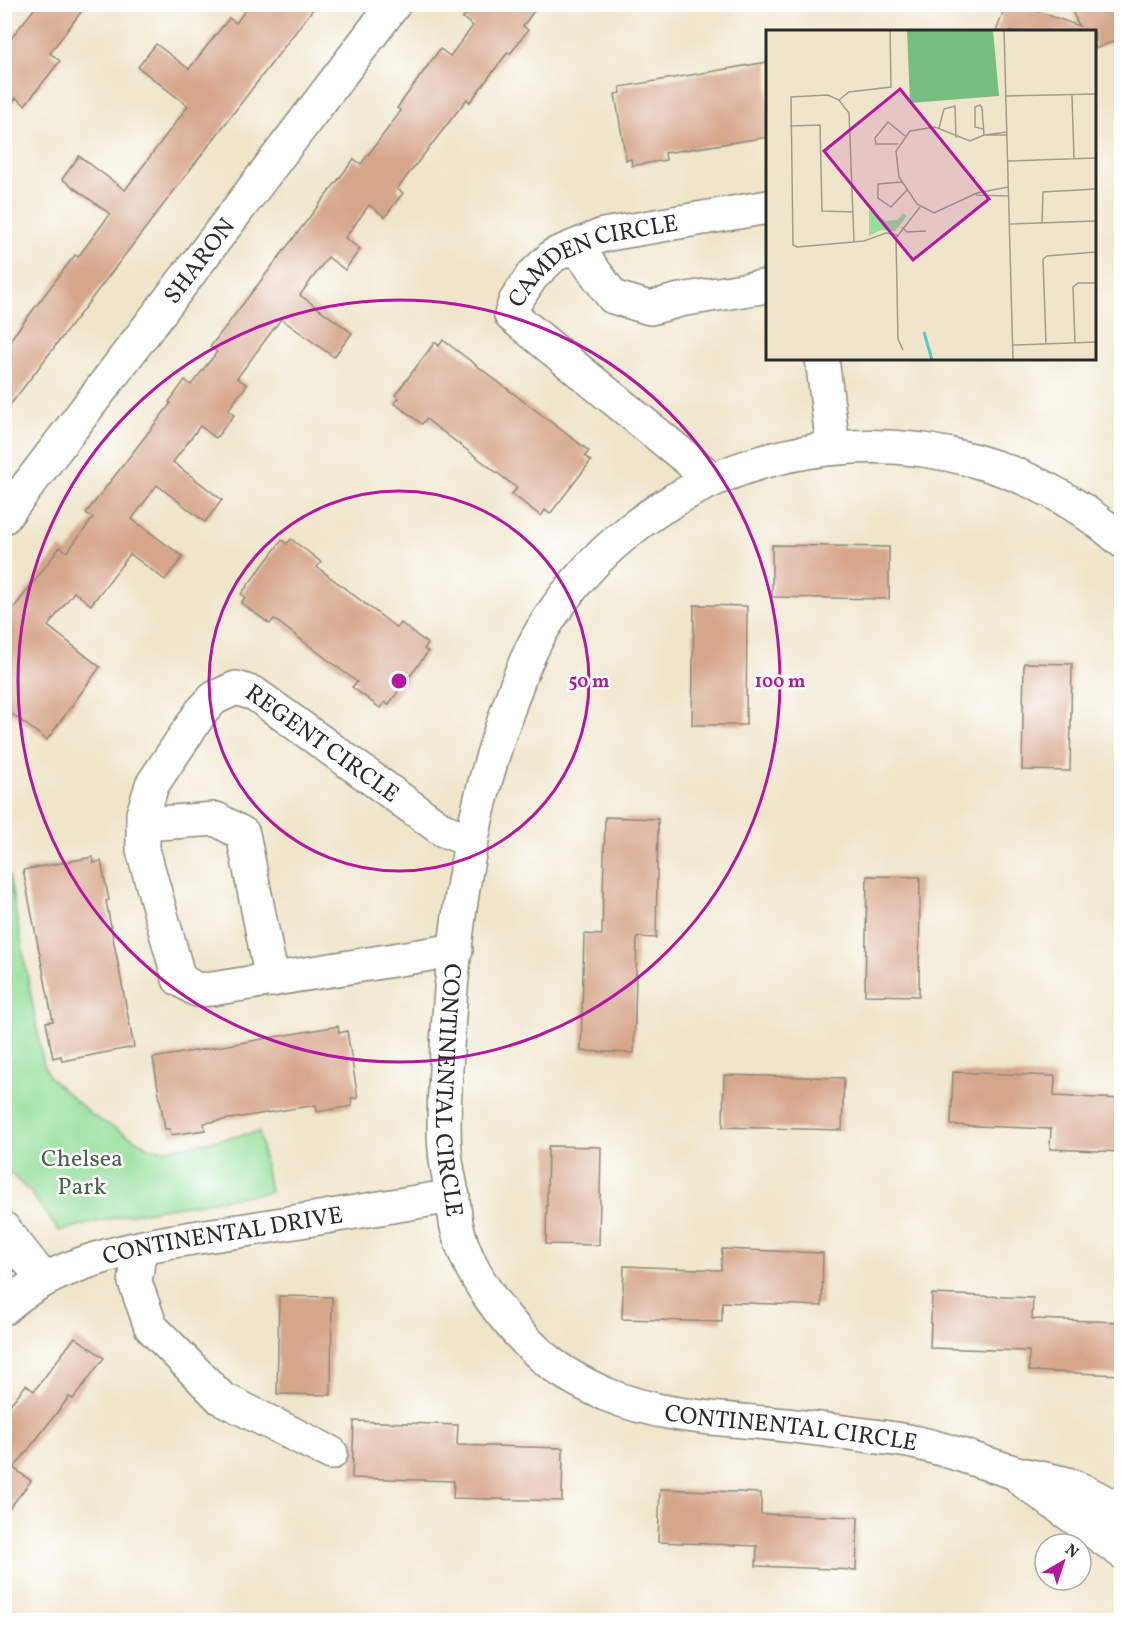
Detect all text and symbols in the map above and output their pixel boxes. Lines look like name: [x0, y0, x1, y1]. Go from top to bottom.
inset map: [766, 30, 1096, 360]
street label: CAMDEN CIRCLE: [501, 208, 681, 315]
street label: SHARON: [157, 212, 244, 312]
text: 50 m: [569, 670, 609, 695]
text: 100 m: [755, 670, 805, 695]
centre of rings: [389, 671, 409, 691]
street label: REGENT CIRCLE: [237, 677, 405, 812]
street label: CONTINENTAL CIRCLE: [425, 962, 470, 1219]
park label: Chelsea Park: [41, 1143, 123, 1205]
street label: CONTINENTAL DRIVE: [99, 1199, 345, 1275]
street label: CONTINENTAL CIRCLE: [662, 1397, 920, 1461]
north arrow: [1033, 1532, 1093, 1592]
text: N: [1060, 1540, 1083, 1564]

